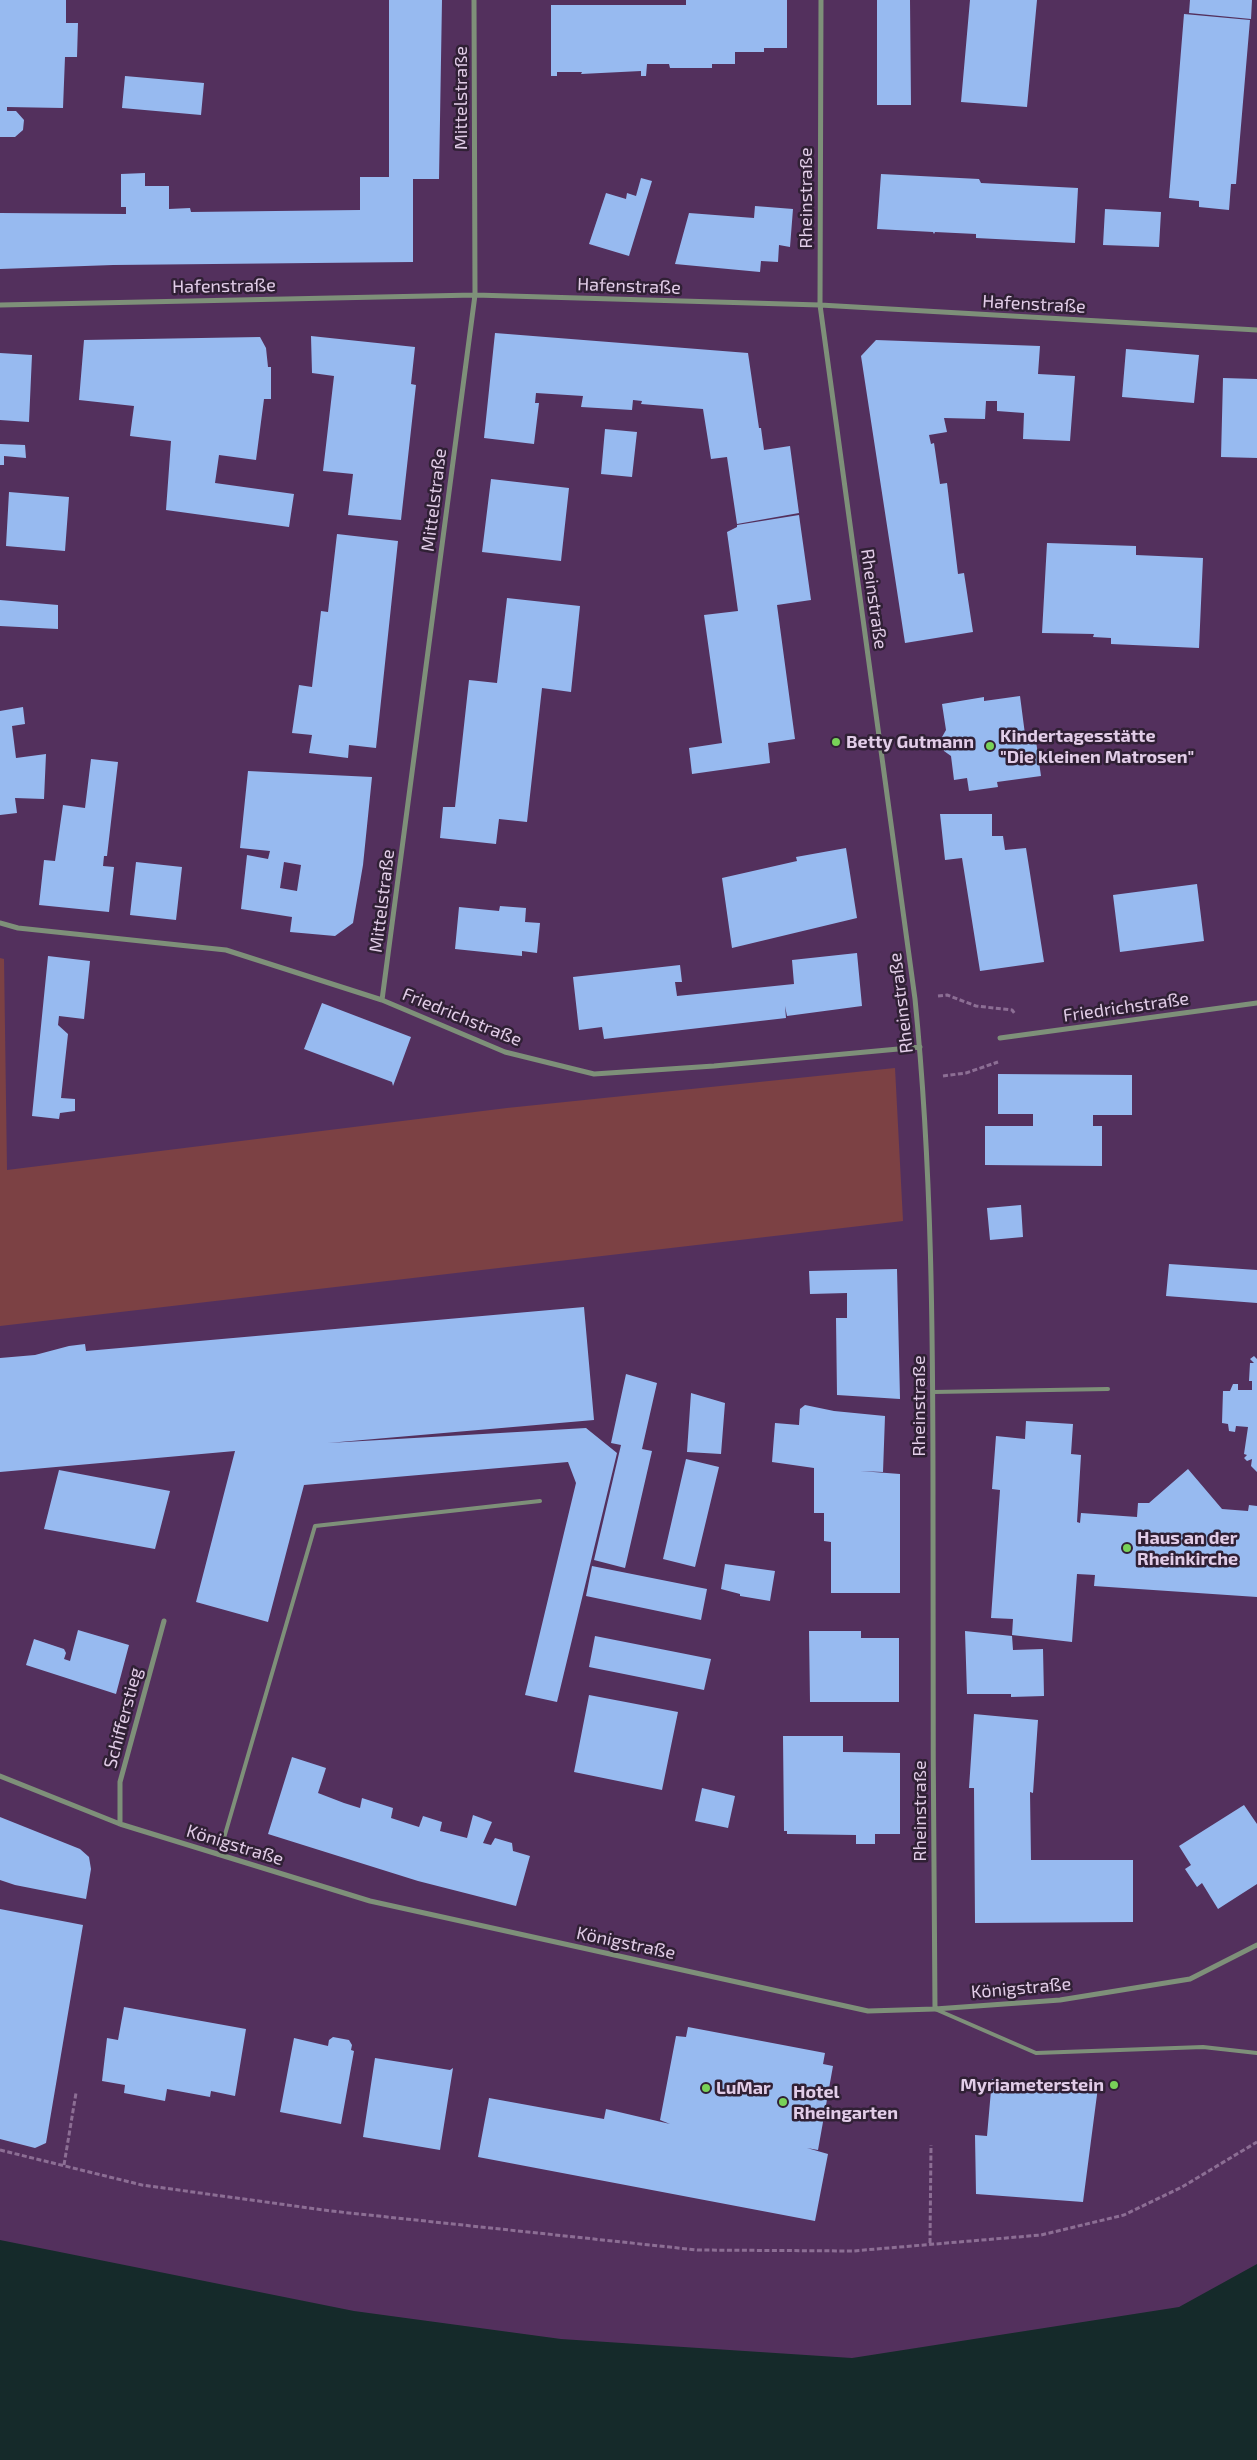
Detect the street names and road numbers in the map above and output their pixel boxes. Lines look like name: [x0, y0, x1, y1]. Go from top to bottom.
street label: Mittelstraße: [450, 46, 472, 150]
street label: Rheinstraße: [795, 147, 817, 249]
street label: Hafenstraße: [577, 273, 681, 299]
street label: Hafenstraße: [172, 274, 276, 298]
street label: Hafenstraße: [982, 291, 1086, 317]
street label: Mittelstraße: [417, 447, 451, 553]
street label: Rheinstraße: [856, 547, 892, 651]
street label: Mittelstraße: [365, 848, 399, 954]
street label: Rheinstraße: [884, 952, 918, 1054]
street label: Friedrichstraße: [399, 983, 525, 1051]
street label: Friedrichstraße: [1062, 987, 1190, 1027]
street label: Rheinstraße: [908, 1355, 930, 1457]
street label: Schifferstieg: [99, 1665, 147, 1771]
street label: Rheinstraße: [909, 1760, 931, 1862]
street label: Königstraße: [184, 1820, 286, 1870]
street label: Königstraße: [575, 1922, 677, 1964]
street label: Königstraße: [970, 1973, 1072, 2003]

